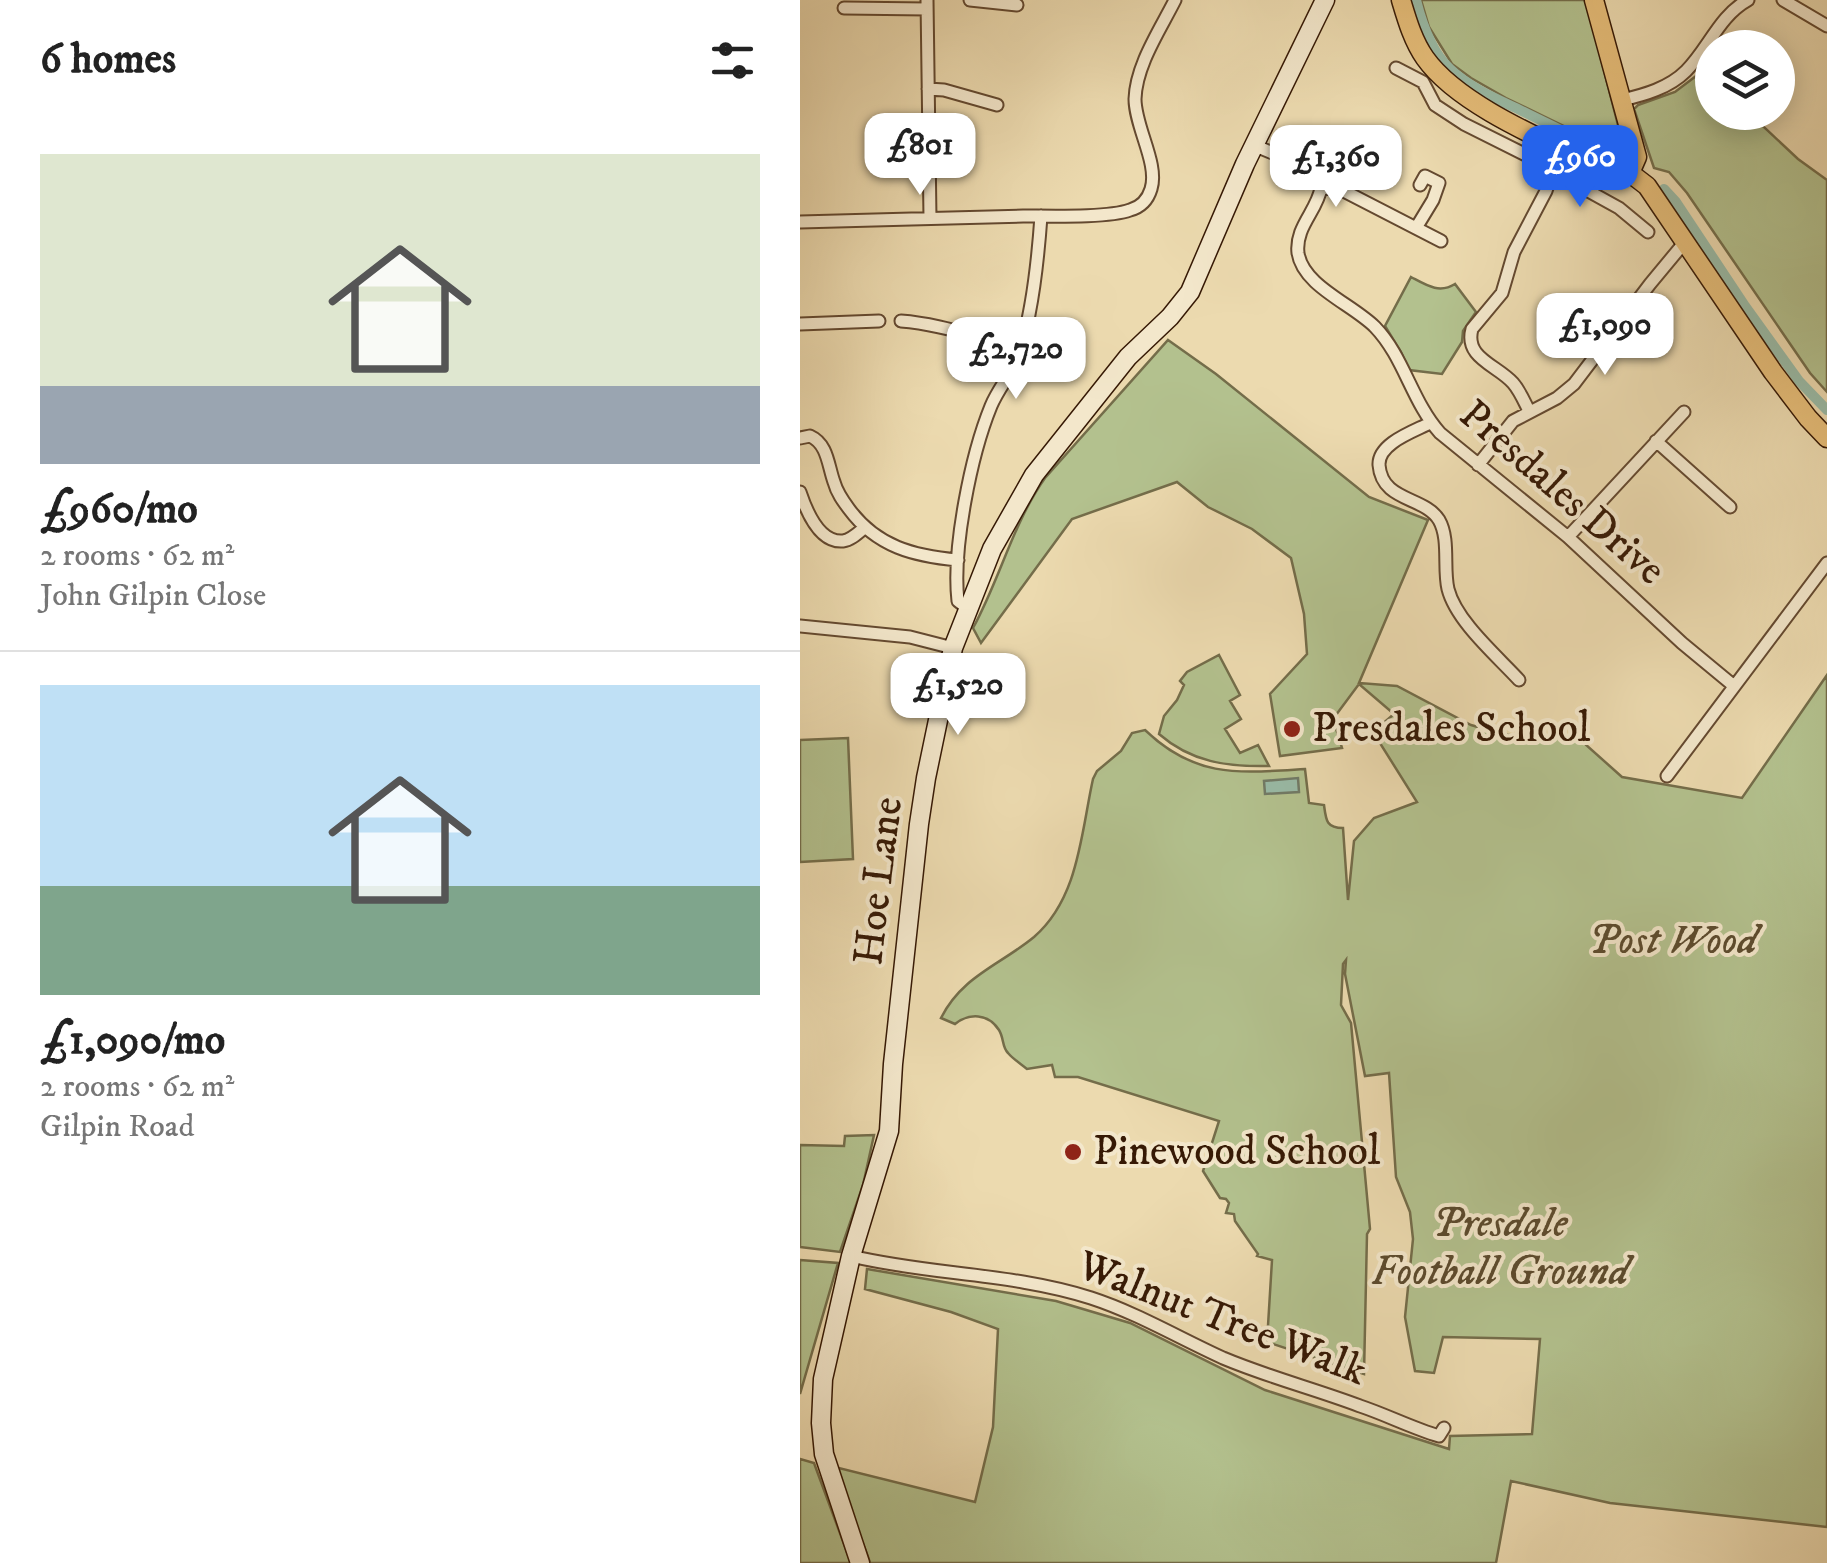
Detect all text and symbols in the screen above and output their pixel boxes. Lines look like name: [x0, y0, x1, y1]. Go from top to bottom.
map controls: [1695, 30, 1795, 130]
button: layers: [1695, 30, 1795, 130]
icon: filters: [705, 33, 760, 88]
text: 6 homes: [40, 34, 176, 86]
pin: £801: [861, 113, 979, 198]
text: £801: [887, 125, 954, 165]
pin: £1,360: [1255, 125, 1417, 210]
pin: £960: [1521, 125, 1639, 210]
text: £1,360: [1292, 137, 1380, 177]
text: £960: [1544, 137, 1616, 177]
icon: home: [310, 219, 490, 399]
pin: £1,090: [1524, 293, 1686, 378]
text: £1,090: [1559, 305, 1651, 345]
pin: £2,720: [935, 317, 1097, 402]
text: £2,720: [969, 329, 1063, 369]
street label: Presdales Drive: [1448, 389, 1676, 597]
text: £960/mo: [40, 484, 198, 536]
text: 2 rooms · 62 m²: [40, 536, 234, 576]
text: John Gilpin Close: [40, 576, 266, 616]
pin: £1,520: [877, 653, 1039, 738]
text: £1,520: [913, 665, 1003, 705]
place label: Presdales School: [1312, 703, 1591, 755]
marker: Presdales School: [1281, 718, 1303, 740]
icon: home: [310, 750, 490, 930]
street label: Hoe Lane: [843, 794, 915, 968]
park label: Post Wood: [1589, 915, 1763, 967]
text: £1,090/mo: [40, 1015, 225, 1067]
text: 2 rooms · 62 m²: [40, 1067, 234, 1107]
text: Gilpin Road: [40, 1107, 194, 1147]
place label: Pinewood School: [1093, 1126, 1381, 1178]
marker: Pinewood School: [1062, 1141, 1084, 1163]
park label: Presdale Football Ground: [1371, 1198, 1635, 1298]
street label: Walnut Tree Walk: [1069, 1240, 1374, 1398]

